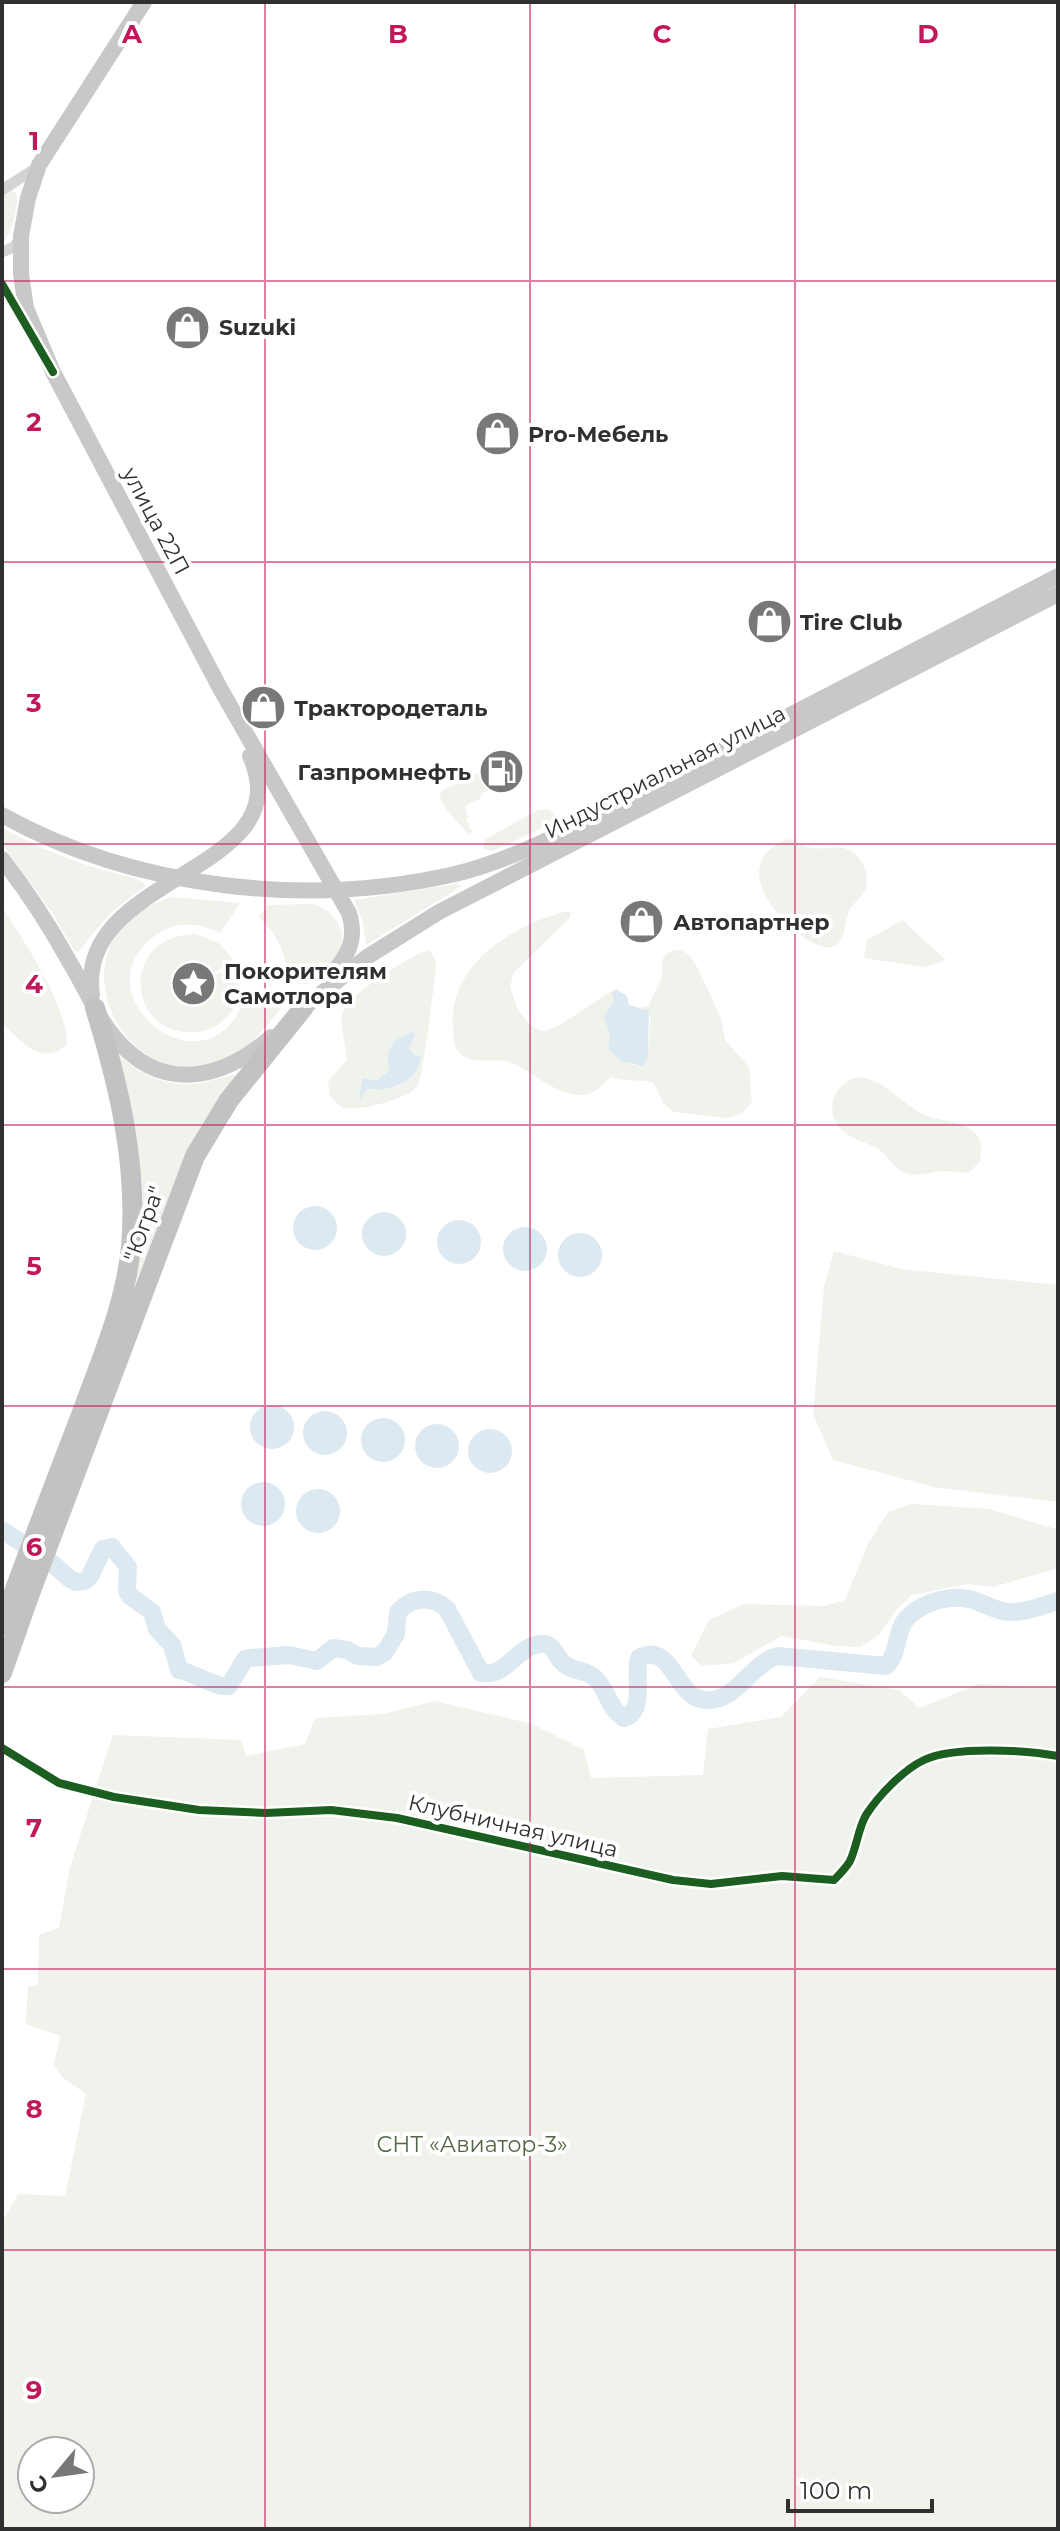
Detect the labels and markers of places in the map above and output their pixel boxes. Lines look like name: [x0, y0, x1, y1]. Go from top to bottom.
shop icon: Suzuki: [164, 303, 212, 351]
place label: Suzuki: [219, 314, 296, 341]
shop icon: Pro-Мебель: [473, 410, 521, 458]
place label: Pro-Мебель: [528, 421, 668, 448]
shop icon: Tire Club: [745, 598, 793, 646]
place label: Tire Club: [800, 609, 902, 636]
shop icon: Трактородеталь: [239, 684, 287, 732]
place label: Трактородеталь: [294, 695, 487, 722]
fuel station icon: Газпромнефть: [478, 748, 526, 796]
place label: Газпромнефть: [298, 759, 471, 786]
shop icon: Автопартнер: [618, 898, 666, 946]
place label: Автопартнер: [673, 909, 830, 936]
place label: Покорителям Самотлора: [224, 958, 387, 1010]
place icon: Покорителям Самотлора: [169, 960, 217, 1008]

